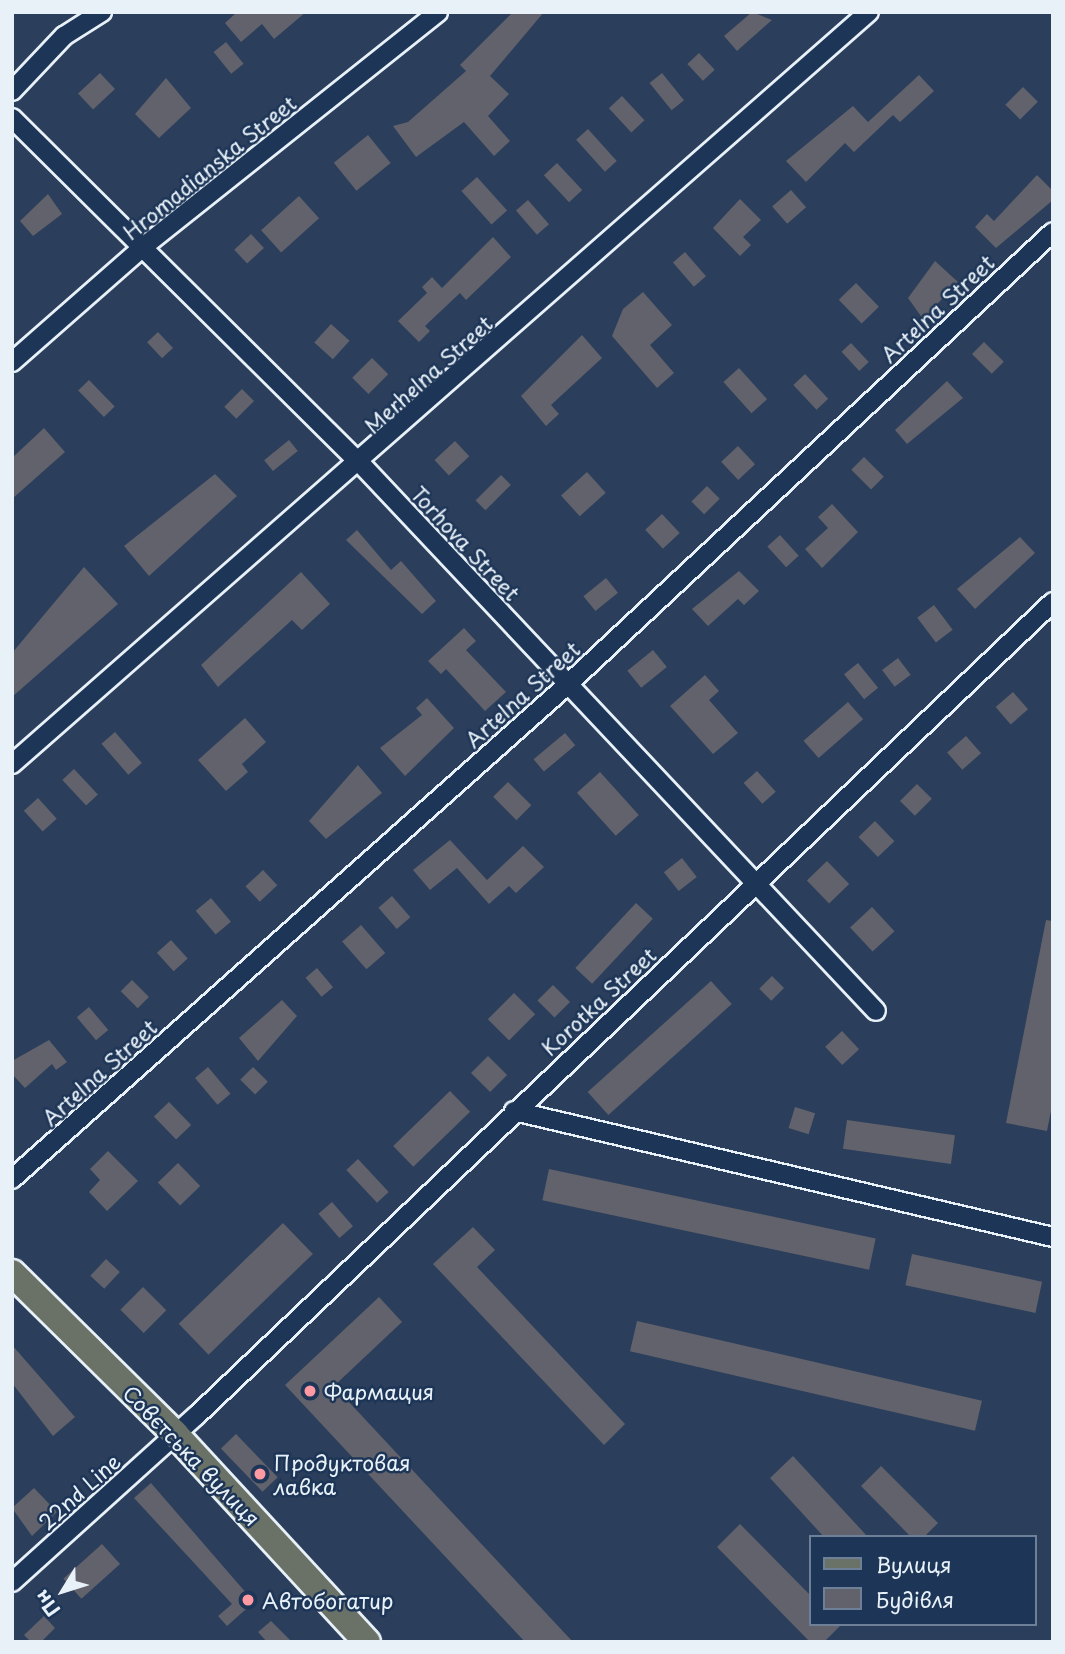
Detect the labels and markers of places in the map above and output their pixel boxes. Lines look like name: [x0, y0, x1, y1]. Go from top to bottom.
place label: Фармация: [324, 1378, 434, 1404]
marker: Фармация: [302, 1383, 318, 1399]
place label: Продуктовая лавка: [274, 1449, 411, 1499]
marker: Продуктовая лавка: [252, 1466, 268, 1482]
place label: Автобогатир: [262, 1587, 393, 1613]
marker: Автобогатир: [240, 1592, 256, 1608]

